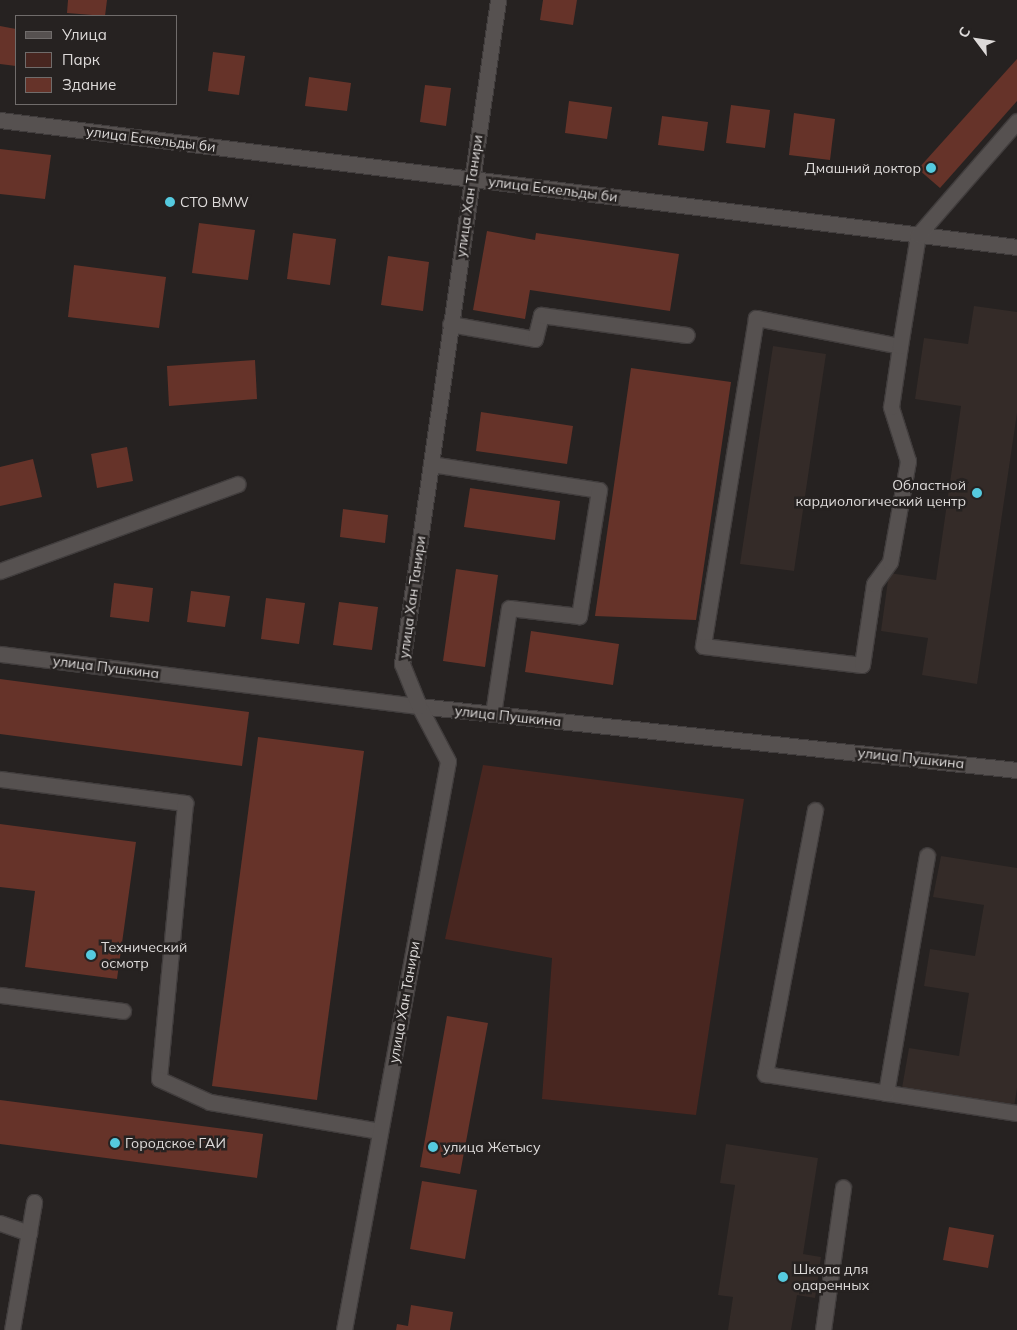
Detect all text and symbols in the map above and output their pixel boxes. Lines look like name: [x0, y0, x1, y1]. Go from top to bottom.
legend: [15, 15, 178, 105]
north arrow: [952, 15, 1002, 65]
text: С: [954, 24, 974, 41]
text: Улица: [62, 25, 107, 44]
text: Парк: [62, 50, 100, 69]
text: Здание: [62, 75, 116, 94]
street label: улица Ескельды би: [85, 123, 217, 155]
street label: улица Хан Танири: [452, 134, 486, 258]
place label: Дмашний доктор: [804, 160, 921, 176]
marker: Дмашний доктор: [925, 162, 937, 174]
street label: улица Ескельды би: [487, 173, 619, 205]
place label: СТО BMW: [180, 194, 249, 210]
marker: СТО BMW: [164, 196, 176, 208]
place label: Областной кардиологический центр: [795, 477, 966, 510]
marker: Областной кардиологический центр: [970, 486, 984, 500]
street label: улица Хан Танири: [395, 535, 429, 659]
street label: улица Пушкина: [52, 652, 160, 682]
street label: улица Пушкина: [454, 702, 562, 730]
street label: улица Пушкина: [857, 744, 965, 772]
place label: Технический осмотр: [101, 939, 187, 972]
street label: улица Хан Танири: [385, 940, 423, 1064]
marker: Технический осмотр: [85, 949, 97, 961]
place label: Городское ГАИ: [125, 1135, 226, 1151]
marker: Городское ГАИ: [109, 1137, 121, 1149]
place label: улица Жетысу: [443, 1139, 540, 1155]
marker: улица Жетысу: [427, 1141, 439, 1153]
place label: Школа для одаренных: [793, 1261, 869, 1294]
marker: Школа для одаренных: [777, 1271, 789, 1283]

